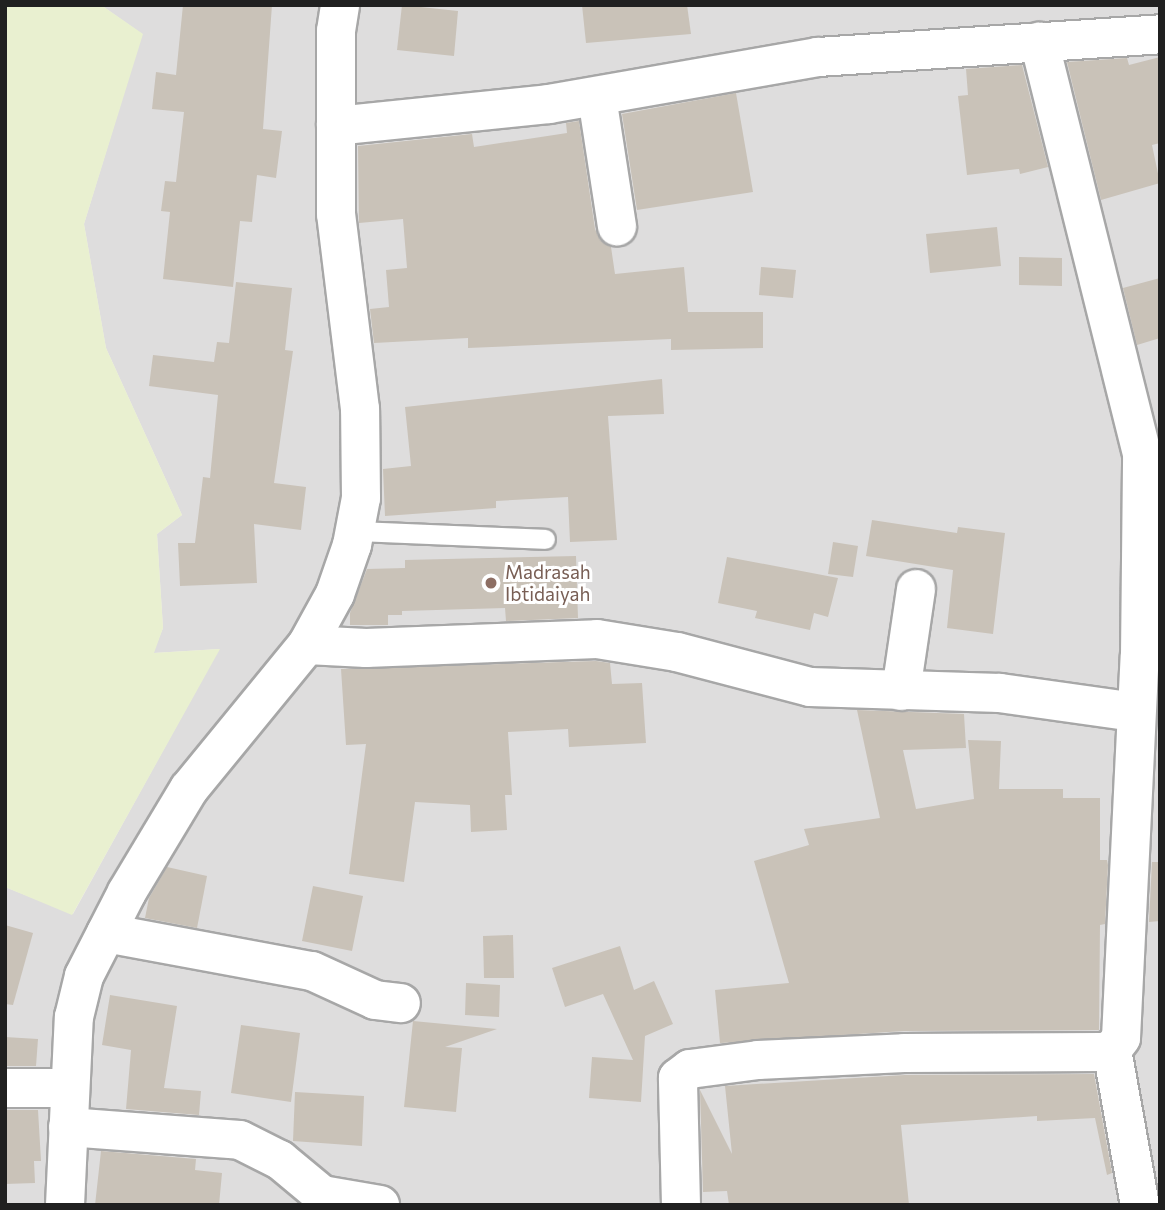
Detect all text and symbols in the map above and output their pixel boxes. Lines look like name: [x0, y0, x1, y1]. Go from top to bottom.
place label: Madrasah Ibtidaiyah: [505, 561, 591, 605]
marker: Madrasah Ibtidaiyah: [483, 575, 499, 591]

